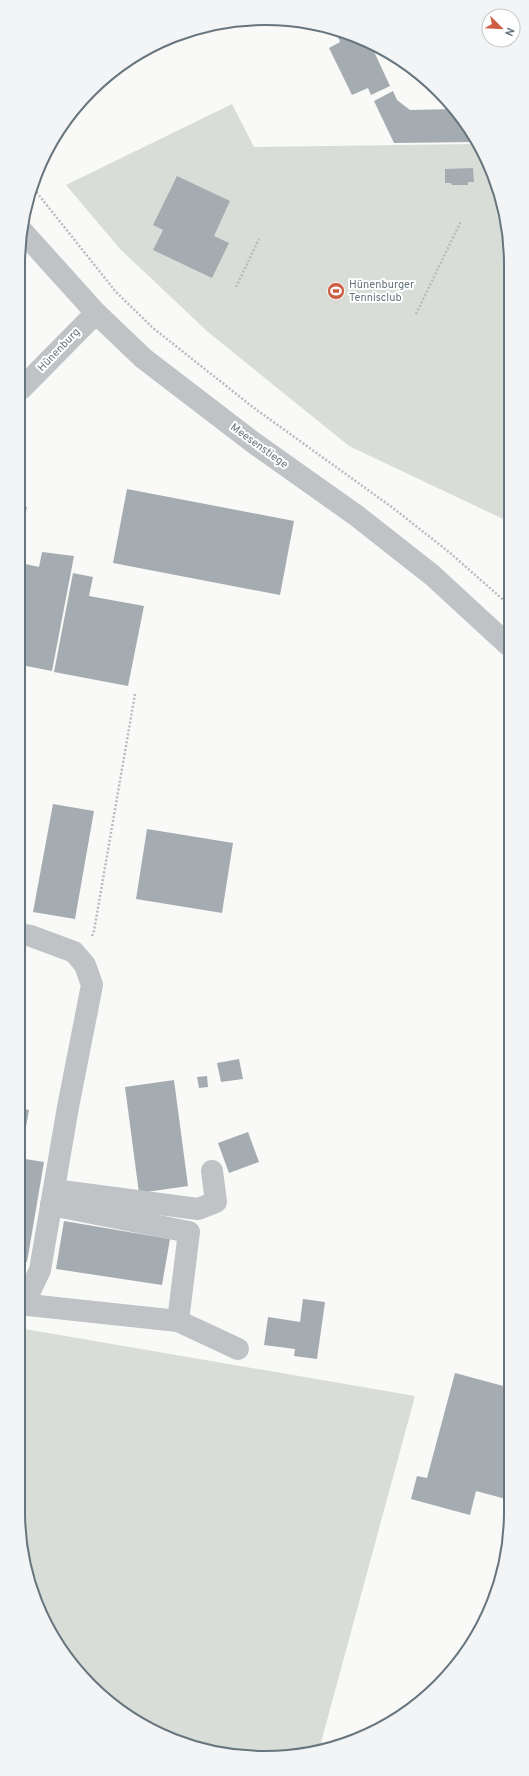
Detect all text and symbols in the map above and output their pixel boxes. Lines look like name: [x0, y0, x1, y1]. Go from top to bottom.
north arrow: [481, 8, 521, 48]
text: N: [501, 25, 517, 38]
place label: Hünenburger Tennisclub: [349, 278, 415, 305]
sports icon: Hünenburger Tennisclub: [326, 281, 346, 301]
street label: Hünenburg: [35, 325, 83, 375]
street label: Meesenstiege: [227, 420, 291, 472]

